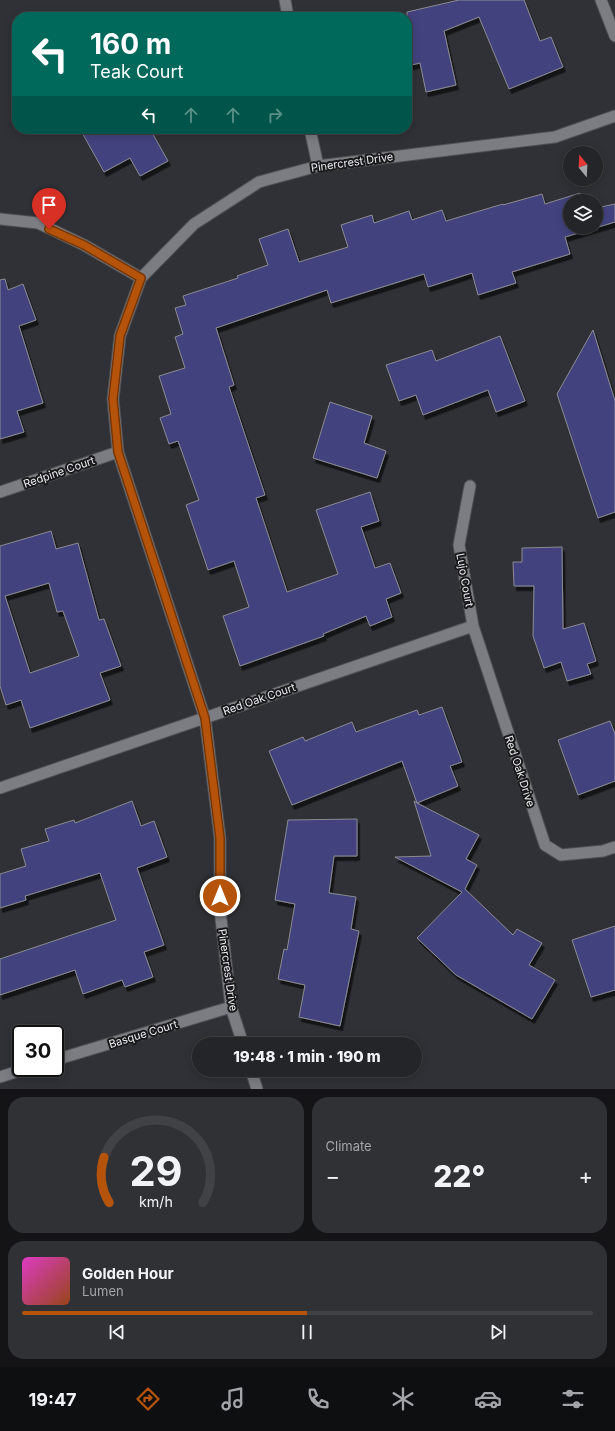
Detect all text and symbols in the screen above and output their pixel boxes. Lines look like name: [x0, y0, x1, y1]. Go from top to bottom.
text: 160 m: [90, 27, 171, 61]
icon: left: [24, 28, 76, 80]
text: Teak Court: [90, 61, 183, 82]
icon: left: [138, 104, 160, 126]
icon: ahead: [180, 104, 202, 126]
icon: ahead: [222, 104, 244, 126]
icon: right: [264, 104, 286, 126]
north arrow: [563, 146, 603, 186]
map controls: [563, 146, 603, 234]
street label: Pinercrest Drive: [310, 149, 394, 175]
pin: [32, 188, 66, 229]
icon: arrive: [38, 194, 60, 216]
button: layers: [563, 194, 603, 234]
street label: Redpine Court: [21, 453, 97, 491]
street label: Lujo Court: [453, 552, 477, 608]
street label: Red Oak Court: [221, 680, 298, 718]
street label: Red Oak Drive: [502, 734, 538, 808]
position arrow: [199, 875, 241, 917]
street label: Pinercrest Drive: [215, 928, 241, 1012]
street label: Basque Court: [107, 1017, 179, 1051]
speed limit sign: 30: [12, 1025, 64, 1077]
text: 19:48 · 1 min · 190 m: [233, 1047, 381, 1066]
text: Climate: [326, 1138, 372, 1154]
text: 29: [129, 1146, 182, 1196]
text: 22°: [433, 1158, 485, 1194]
text: −: [326, 1163, 340, 1189]
text: +: [578, 1163, 593, 1189]
text: km/h: [139, 1193, 173, 1210]
text: Golden Hour: [82, 1264, 174, 1283]
text: Lumen: [82, 1283, 124, 1299]
icon: previous: [106, 1321, 128, 1343]
icon: pause: [296, 1321, 318, 1343]
icon: next: [487, 1321, 509, 1343]
icon: directions: [134, 1385, 162, 1413]
icon: music: [219, 1385, 247, 1413]
icon: phone: [304, 1385, 332, 1413]
icon: climate: [389, 1385, 417, 1413]
icon: car: [474, 1385, 502, 1413]
icon: filters: [559, 1385, 587, 1413]
text: 19:47: [28, 1389, 77, 1410]

